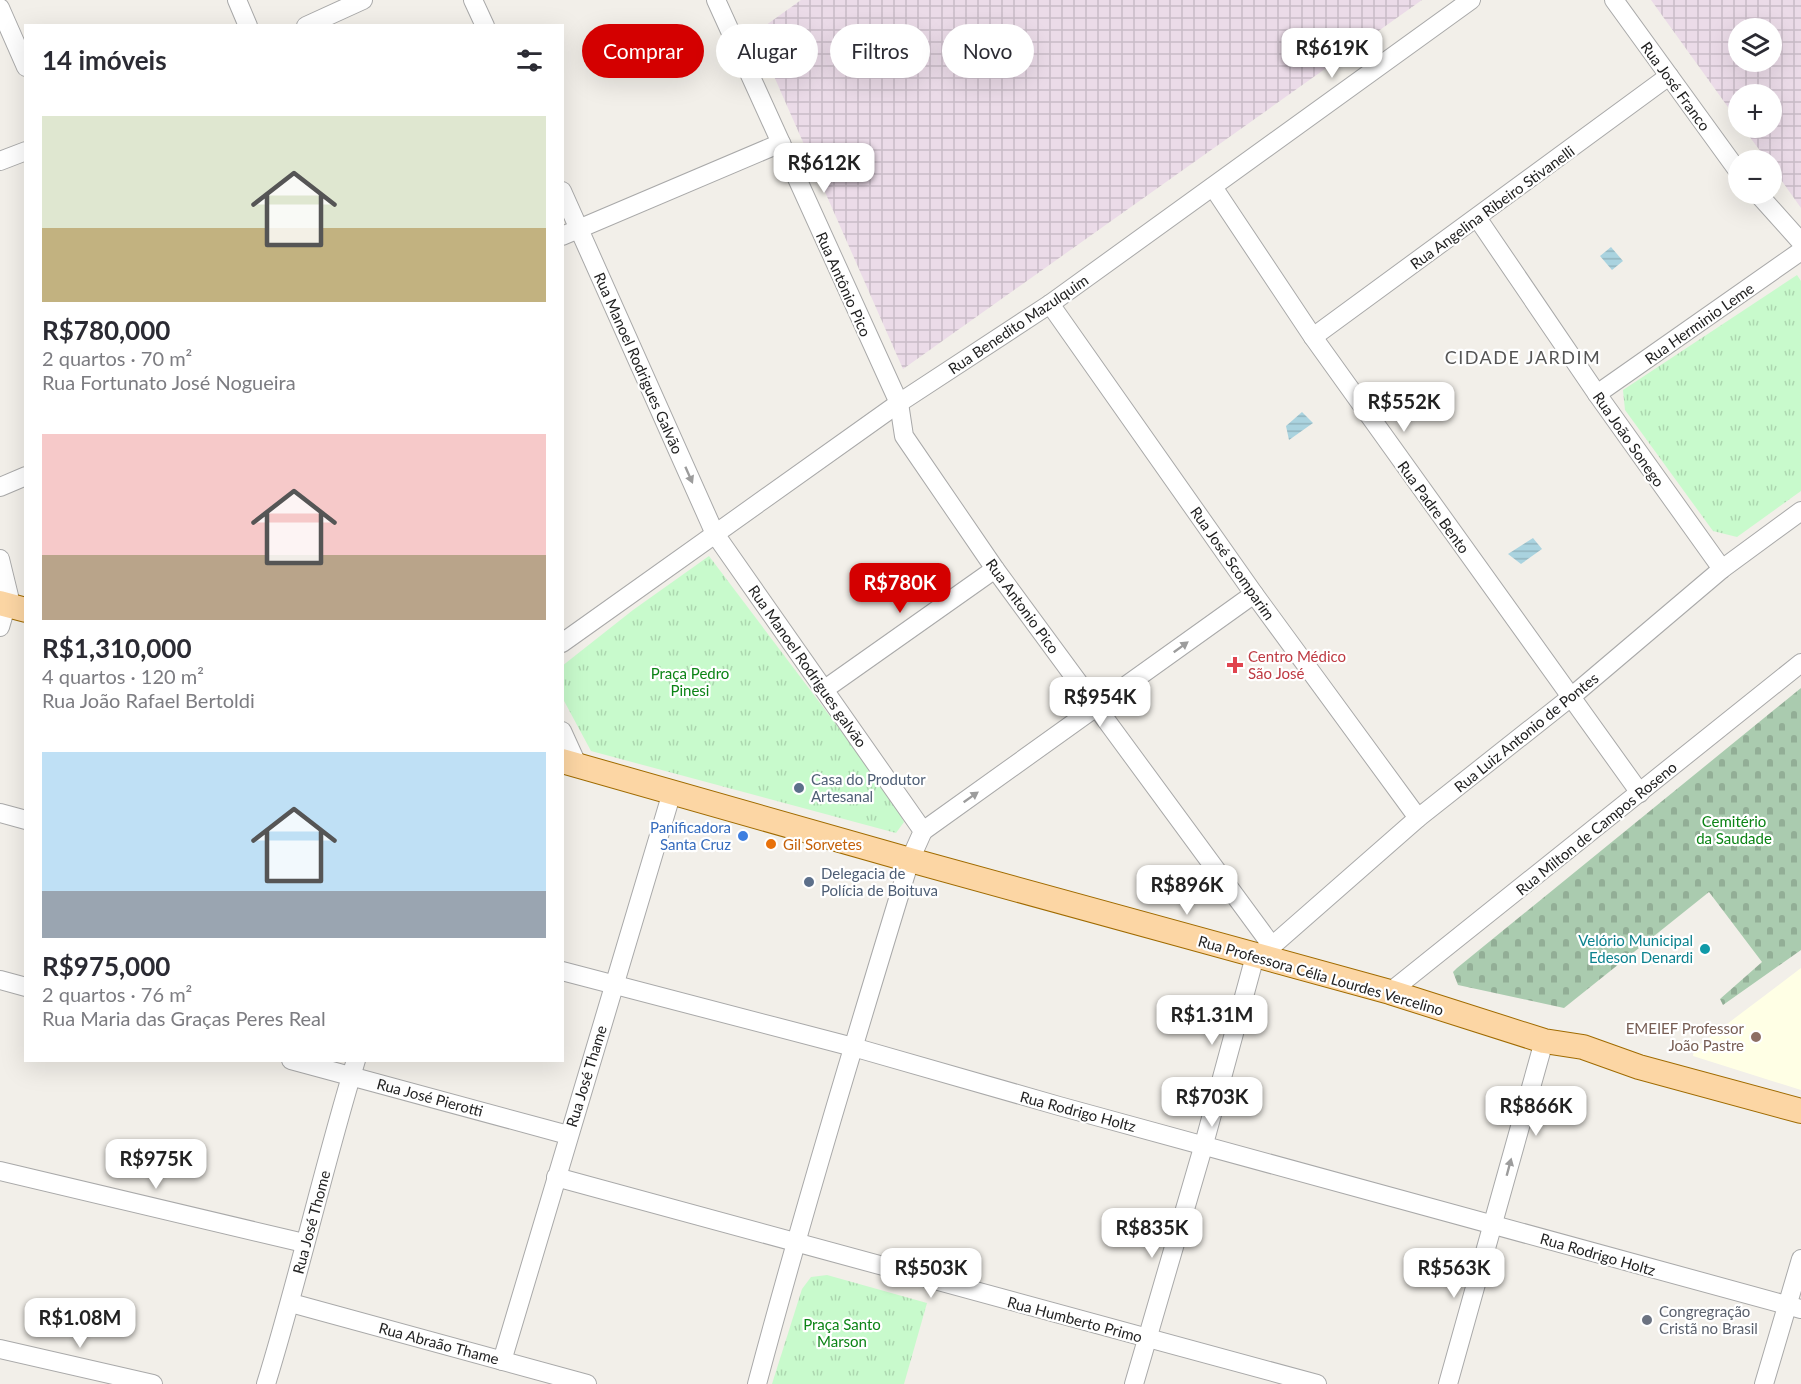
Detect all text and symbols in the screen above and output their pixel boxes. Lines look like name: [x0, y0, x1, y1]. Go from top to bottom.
map controls: [1728, 18, 1782, 204]
button: layers: [1728, 18, 1782, 72]
chip: Comprar: [582, 24, 704, 78]
chip: Alugar: [716, 24, 818, 78]
chip: Filtros: [830, 24, 930, 78]
chip: Novo: [942, 24, 1034, 78]
pin: R$619K: [1283, 28, 1381, 79]
text: R$619K: [1296, 35, 1368, 59]
street label: Rua José Franco: [1638, 38, 1714, 134]
text: 14 imóveis: [42, 44, 167, 76]
icon: filters: [513, 44, 546, 77]
button: +: [1728, 84, 1782, 138]
street label: Rua Angelina Ribeiro Stivanelli: [1406, 141, 1578, 273]
pin: R$612K: [775, 143, 873, 194]
text: R$612K: [788, 150, 860, 174]
button: −: [1728, 150, 1782, 204]
icon: home: [240, 155, 348, 263]
street label: Rua Antônio Pico: [813, 229, 875, 339]
street label: Rua Manoel Rodrigues Galvão: [591, 269, 687, 457]
street label: Rua Benedito Mazulquim: [945, 270, 1091, 378]
street label: Rua Herminio Leme: [1641, 279, 1757, 367]
text: R$780,000: [42, 314, 170, 346]
text: 2 quartos · 70 m²: [42, 346, 192, 370]
district label: CIDADE JARDIM: [1445, 346, 1601, 368]
text: Rua Fortunato José Nogueira: [42, 370, 296, 394]
pin: R$552K: [1355, 382, 1453, 433]
street label: Rua João Sonego: [1590, 388, 1668, 490]
text: R$552K: [1368, 389, 1440, 413]
street label: Rua Padre Bento: [1394, 457, 1474, 557]
one-way arrow: [684, 466, 694, 484]
icon: home: [240, 473, 348, 581]
street label: Rua José Scomparim: [1187, 503, 1279, 623]
street label: Rua Antonio Pico: [983, 555, 1063, 657]
pin: R$780K: [851, 563, 949, 614]
text: R$780K: [864, 570, 936, 594]
street label: Rua Manoel Rodrigues galvão: [745, 582, 871, 750]
text: R$1,310,000: [42, 632, 192, 664]
one-way arrow: [1172, 641, 1188, 653]
place label: Centro Médico São José: [1248, 647, 1346, 682]
marker: Centro Médico São José: [1226, 656, 1244, 674]
text: 4 quartos · 120 m²: [42, 664, 204, 688]
park label: Praça Pedro Pinesi: [651, 664, 729, 699]
street label: Rua Luiz Antonio de Pontes: [1450, 668, 1602, 796]
pin: R$954K: [1051, 677, 1149, 728]
text: R$954K: [1064, 684, 1136, 708]
text: Rua João Rafael Bertoldi: [42, 688, 255, 712]
street label: Rua Milton de Campos Roseno: [1512, 758, 1680, 898]
place label: Casa do Produtor Artesanal: [811, 770, 926, 805]
marker: Casa do Produtor Artesanal: [792, 781, 806, 795]
icon: home: [240, 791, 348, 899]
one-way arrow: [962, 791, 978, 803]
park label: Cemitério da Saudade: [1696, 812, 1772, 847]
place label: Panificadora Santa Cruz: [650, 818, 731, 853]
marker: Panificadora Santa Cruz: [736, 829, 750, 843]
place label: Gil Sorvetes: [783, 835, 862, 853]
marker: Gil Sorvetes: [764, 837, 778, 851]
place label: Delegacia de Polícia de Boituva: [821, 864, 938, 899]
pin: R$896K: [1138, 865, 1236, 916]
text: R$896K: [1151, 872, 1223, 896]
marker: Delegacia de Polícia de Boituva: [802, 875, 816, 889]
street label: Rua Professora Célia Lourdes Vercelino: [1196, 931, 1446, 1019]
place label: Velório Municipal Edeson Denardi: [1578, 931, 1693, 966]
marker: Velório Municipal Edeson Denardi: [1698, 942, 1712, 956]
text: R$975,000: [42, 950, 170, 982]
text: 2 quartos · 76 m²: [42, 982, 192, 1006]
pin: R$1.31M: [1157, 995, 1267, 1046]
text: R$1.31M: [1171, 1002, 1253, 1026]
text: Rua Maria das Graças Peres Real: [42, 1006, 326, 1030]
place label: EMEIEF Professor João Pastre: [1626, 1019, 1745, 1054]
street label: Rua José Thame: [562, 1023, 610, 1129]
marker: EMEIEF Professor João Pastre: [1749, 1030, 1763, 1044]
street label: Rua José Pierotti: [375, 1074, 485, 1120]
pin: R$703K: [1163, 1077, 1261, 1128]
text: R$703K: [1176, 1084, 1248, 1108]
pin: R$866K: [1487, 1086, 1585, 1137]
street label: Rua Rodrigo Holtz: [1018, 1087, 1138, 1135]
text: R$866K: [1500, 1093, 1572, 1117]
pin: R$975K: [107, 1139, 205, 1190]
text: R$975K: [120, 1146, 192, 1170]
one-way arrow: [1505, 1158, 1515, 1176]
street label: Rua José Thome: [289, 1168, 334, 1276]
pin: R$835K: [1103, 1208, 1201, 1259]
text: R$835K: [1116, 1215, 1188, 1239]
street label: Rua Rodrigo Holtz: [1538, 1229, 1658, 1279]
pin: R$503K: [882, 1248, 980, 1299]
pin: R$563K: [1405, 1248, 1503, 1299]
text: R$503K: [895, 1255, 967, 1279]
text: R$563K: [1418, 1255, 1490, 1279]
street label: Rua Humberto Primo: [1006, 1292, 1144, 1346]
pin: R$1.08M: [25, 1298, 135, 1349]
place label: Congregração Cristã no Brasil: [1659, 1302, 1758, 1337]
text: R$1.08M: [39, 1305, 121, 1329]
marker: Congregração Cristã no Brasil: [1640, 1313, 1654, 1327]
park label: Praça Santo Marson: [803, 1315, 881, 1350]
street label: Rua Abraão Thame: [377, 1318, 501, 1368]

